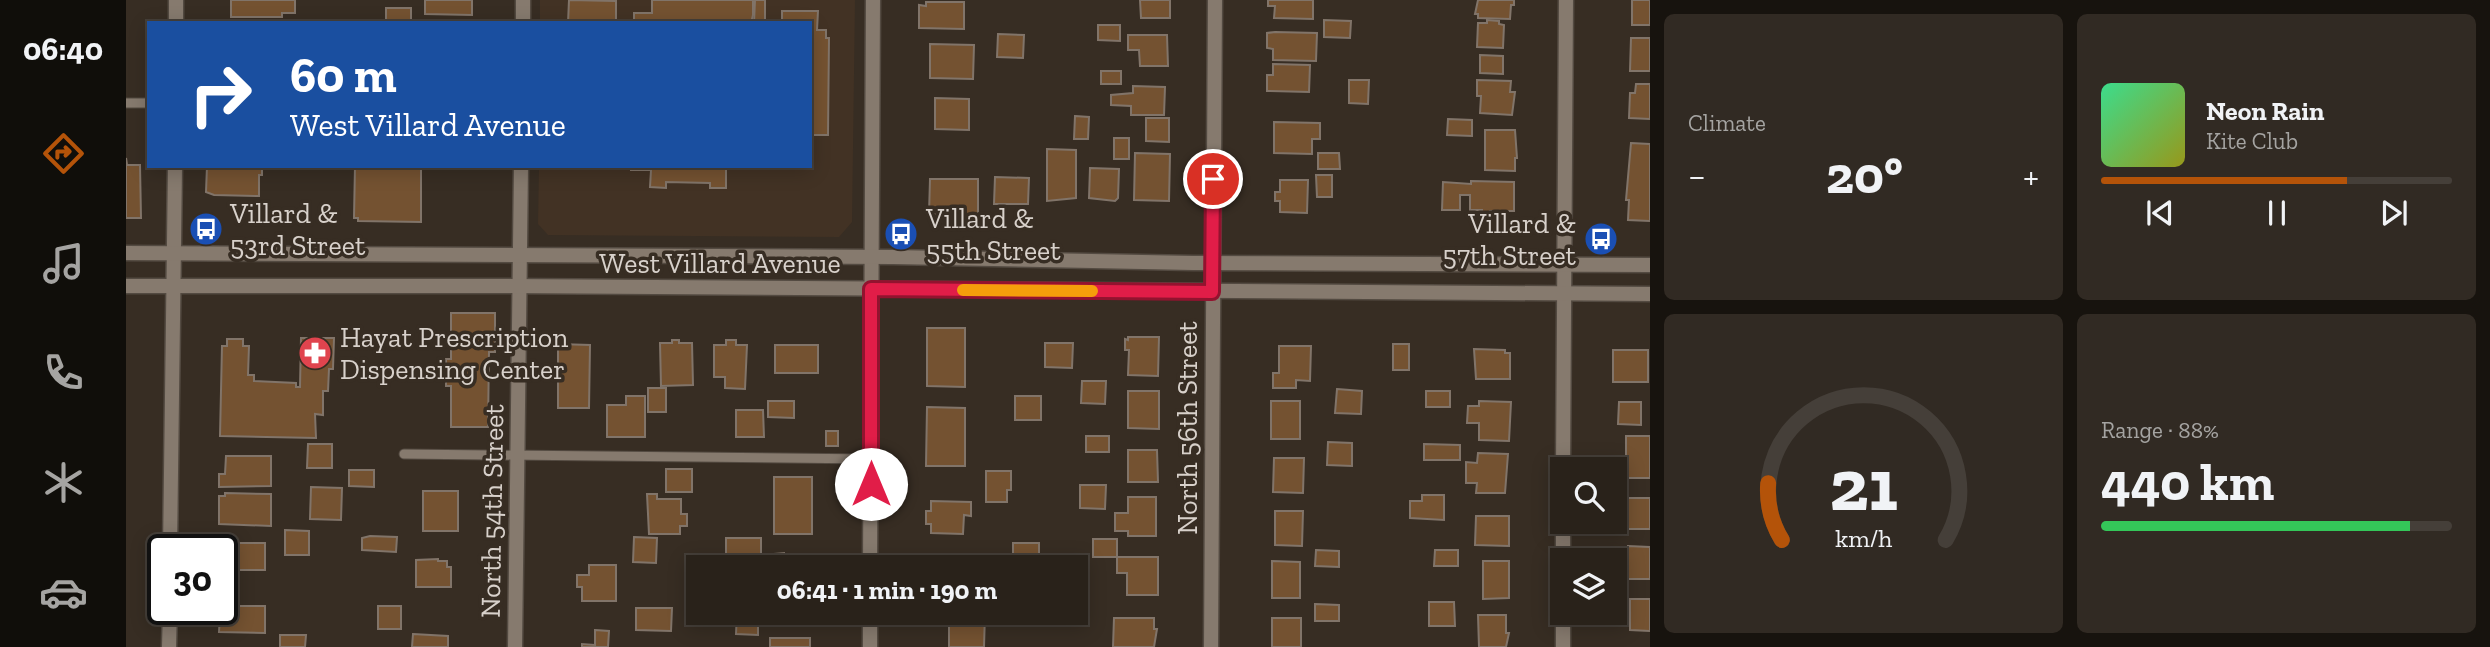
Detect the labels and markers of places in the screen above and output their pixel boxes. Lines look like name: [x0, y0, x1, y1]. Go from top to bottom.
pin: [1183, 149, 1243, 209]
place label: Villard & 53rd Street: [229, 197, 366, 262]
place label: Villard & 55th Street: [925, 202, 1061, 267]
place label: Villard & 57th Street: [1443, 207, 1577, 272]
bus stop icon: Villard & 53rd Street: [187, 210, 225, 248]
bus stop icon: Villard & 55th Street: [882, 215, 920, 253]
bus stop icon: Villard & 57th Street: [1582, 220, 1620, 258]
place label: Hayat Prescription Dispensing Center: [340, 321, 568, 386]
pharmacy icon: Hayat Prescription Dispensing Center: [296, 334, 334, 372]

